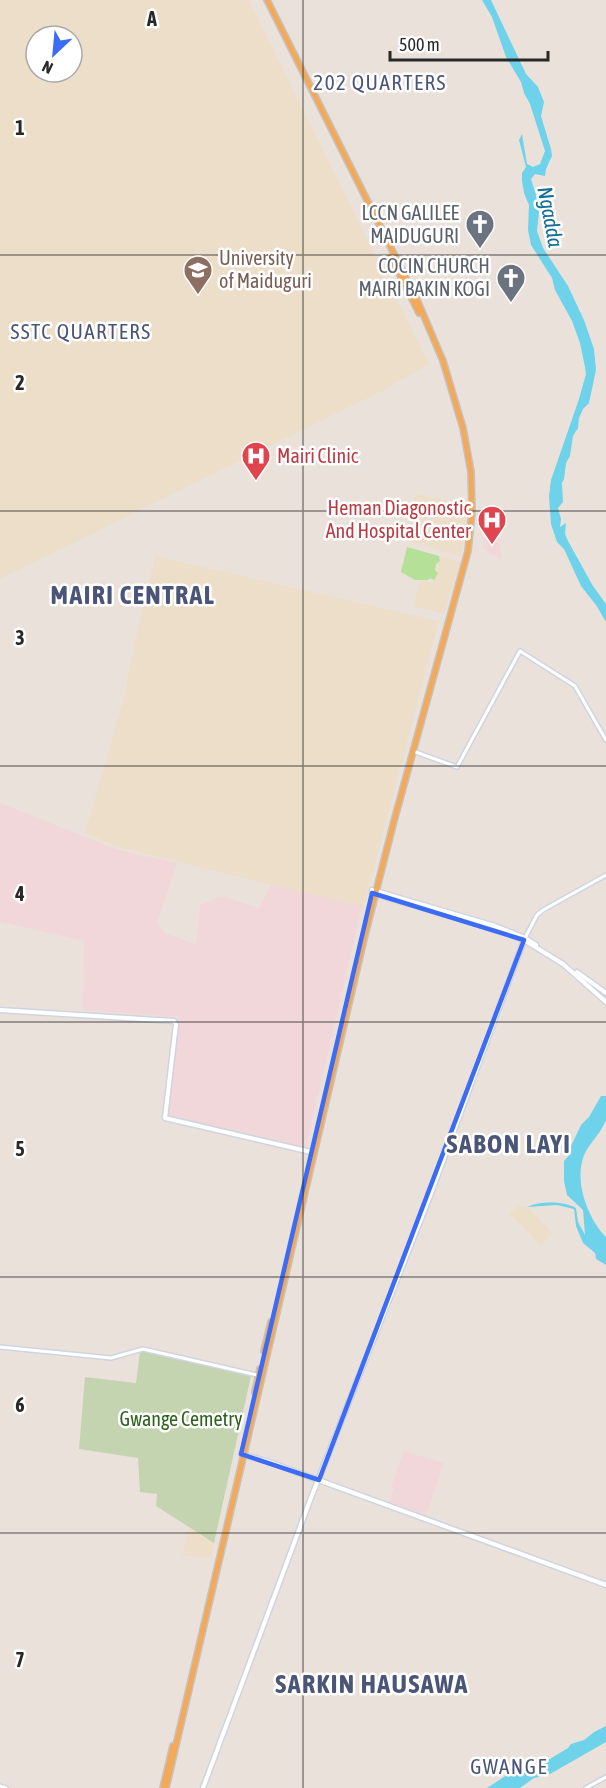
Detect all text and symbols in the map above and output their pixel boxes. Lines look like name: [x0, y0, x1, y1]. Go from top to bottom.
text: A: [146, 7, 157, 30]
north arrow: [24, 24, 84, 84]
scale bar: [390, 24, 548, 62]
text: 500 m: [399, 34, 440, 55]
text: N: [39, 57, 56, 78]
district label: 202 QUARTERS: [313, 70, 447, 94]
text: 1: [15, 116, 25, 139]
water label: Ngadda: [533, 184, 569, 249]
place label: LCCN GALILEE MAIDUGURI: [362, 201, 459, 247]
church icon: LCCN GALILEE MAIDUGURI: [464, 208, 496, 250]
place label: University of Maiduguri: [219, 246, 312, 292]
school or university icon: University of Maiduguri: [182, 254, 214, 296]
place label: COCIN CHURCH MAIRI BAKIN KOGI: [359, 254, 490, 300]
church icon: COCIN CHURCH MAIRI BAKIN KOGI: [495, 262, 527, 304]
district label: SSTC QUARTERS: [10, 319, 152, 343]
text: 2: [15, 371, 25, 394]
hospital icon: Mairi Clinic: [240, 440, 272, 482]
place label: Mairi Clinic: [277, 444, 359, 467]
place label: Heman Diagonostic And Hospital Center: [326, 496, 472, 542]
hospital icon: Heman Diagonostic And Hospital Center: [476, 504, 508, 546]
district label: MAIRI CENTRAL: [51, 580, 215, 610]
text: 3: [15, 626, 25, 649]
text: 4: [14, 882, 25, 905]
district label: SABON LAYI: [447, 1129, 571, 1159]
text: 5: [15, 1137, 25, 1160]
text: 6: [15, 1393, 25, 1416]
park label: Gwange Cemetry: [120, 1407, 242, 1430]
text: 7: [15, 1648, 25, 1671]
district label: SARKIN HAUSAWA: [275, 1669, 469, 1699]
district label: GWANGE: [470, 1754, 548, 1778]

